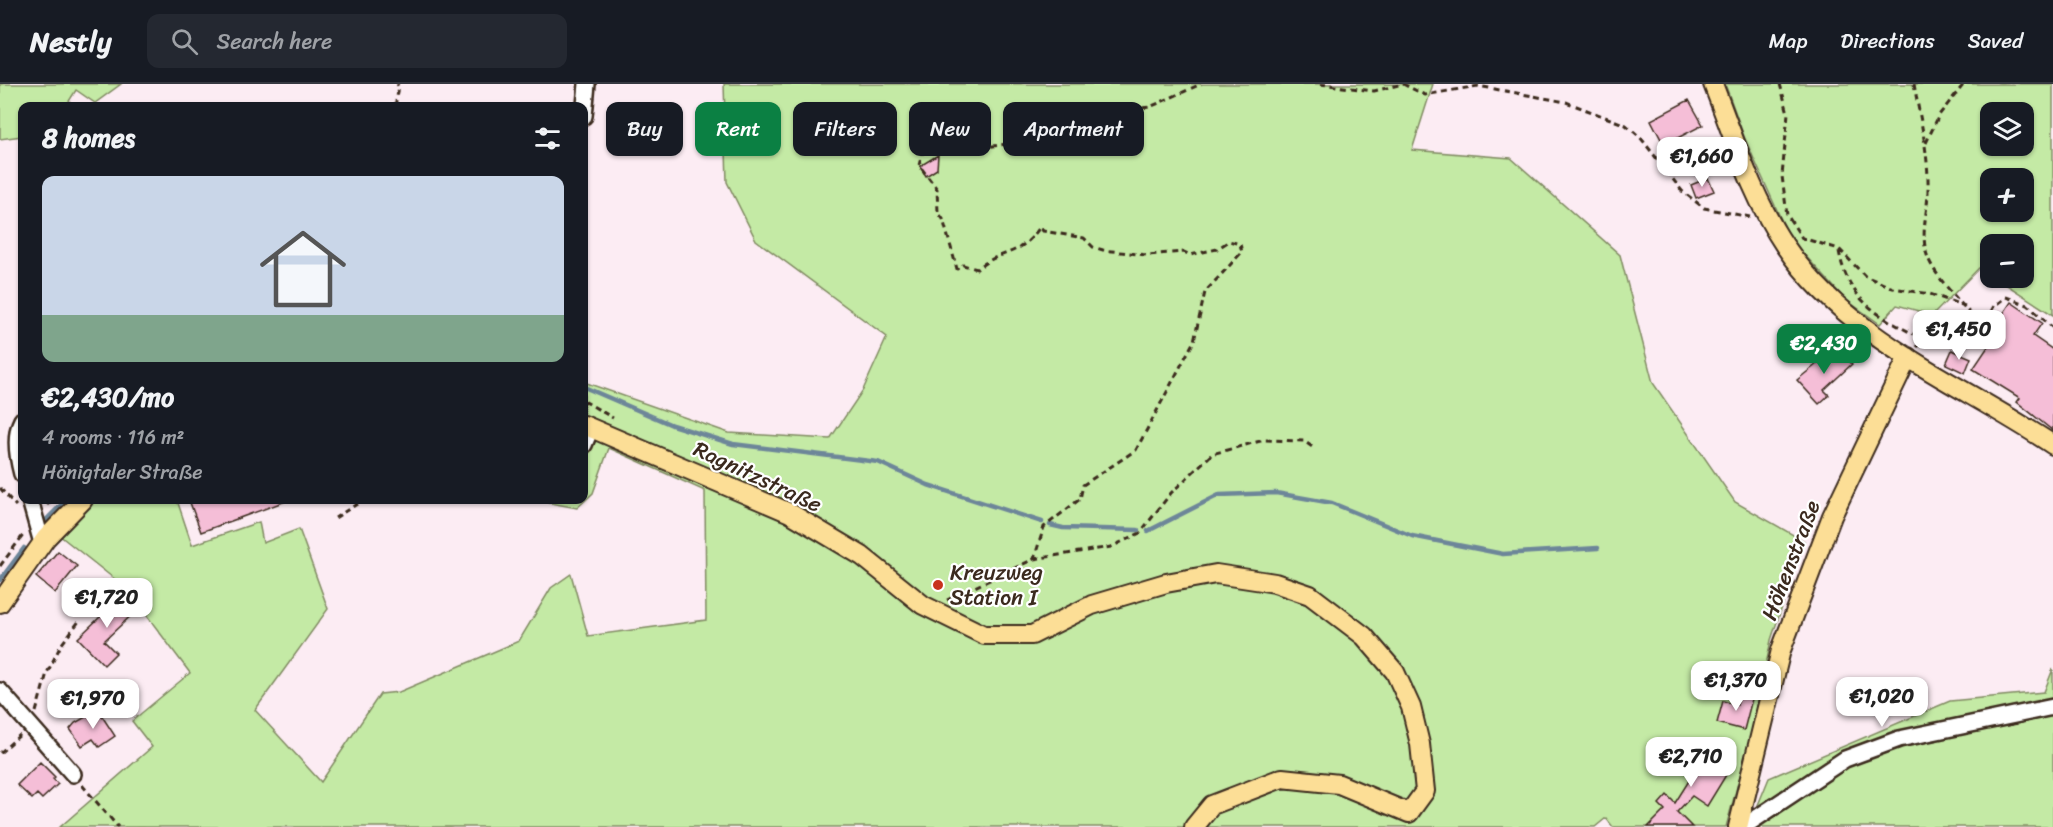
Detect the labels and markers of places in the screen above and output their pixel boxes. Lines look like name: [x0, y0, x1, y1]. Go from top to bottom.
pin: €1,660: [1653, 137, 1751, 188]
pin: €1,450: [1910, 310, 2008, 361]
pin: €2,430: [1775, 324, 1873, 375]
place label: Kreuzweg Station I: [950, 553, 1043, 617]
pin: €1,720: [58, 578, 156, 629]
marker: Kreuzweg Station I: [931, 578, 945, 592]
pin: €1,370: [1687, 661, 1785, 712]
pin: €1,020: [1833, 677, 1931, 728]
pin: €1,970: [44, 679, 142, 730]
pin: €2,710: [1642, 737, 1740, 788]

